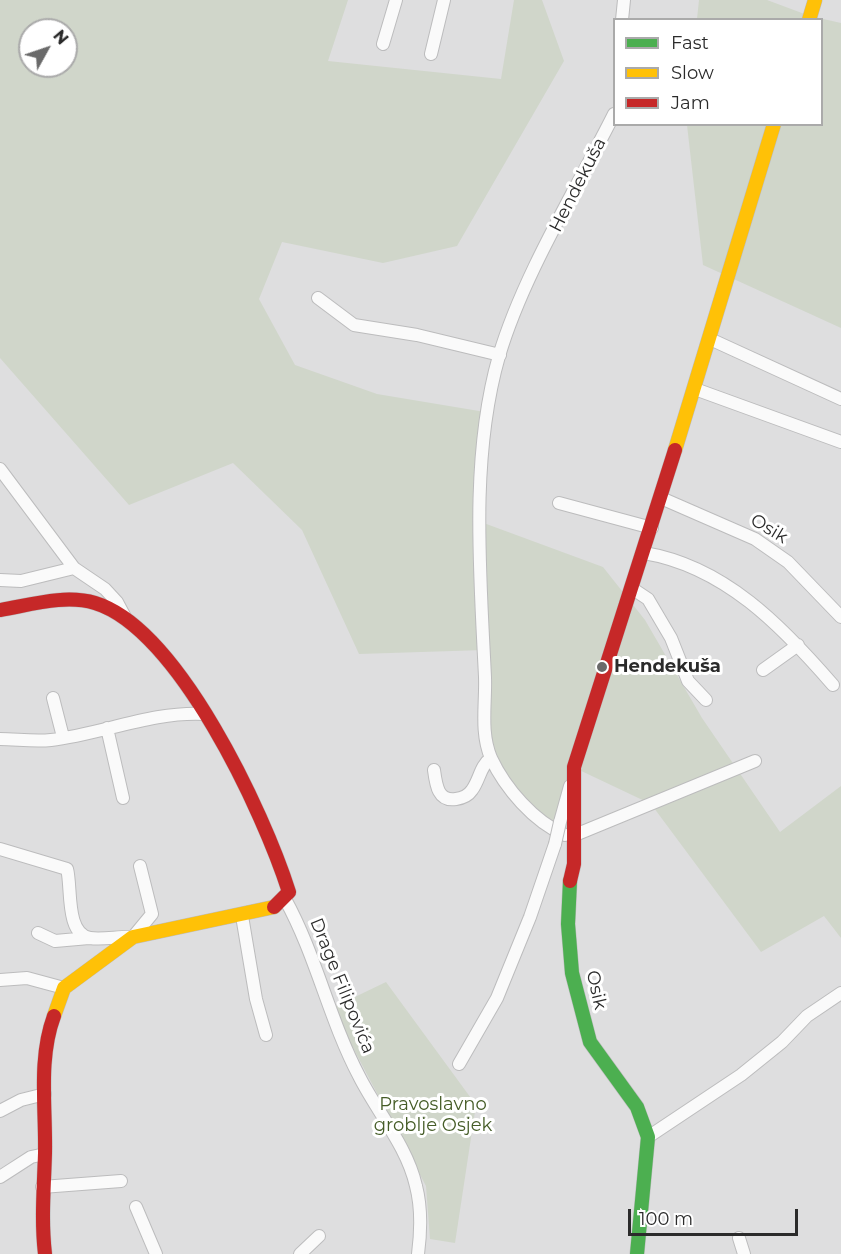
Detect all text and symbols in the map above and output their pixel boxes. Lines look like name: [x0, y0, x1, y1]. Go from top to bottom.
north arrow: [18, 18, 78, 78]
legend: [613, 18, 823, 126]
text: N: [49, 26, 72, 48]
text: Fast: [671, 32, 709, 54]
text: Slow: [671, 62, 714, 84]
text: Jam: [671, 92, 710, 114]
street label: Hendekuša: [545, 134, 611, 236]
street label: Osik: [747, 510, 791, 548]
place label: Hendekuša: [614, 656, 721, 678]
marker: Hendekuša: [595, 660, 609, 674]
street label: Drage Filipovića: [305, 915, 379, 1057]
street label: Osik: [581, 968, 611, 1012]
park label: Pravoslavno groblje Osjek: [374, 1094, 492, 1136]
scale bar: [631, 1197, 800, 1235]
text: 100 m: [639, 1208, 693, 1230]

